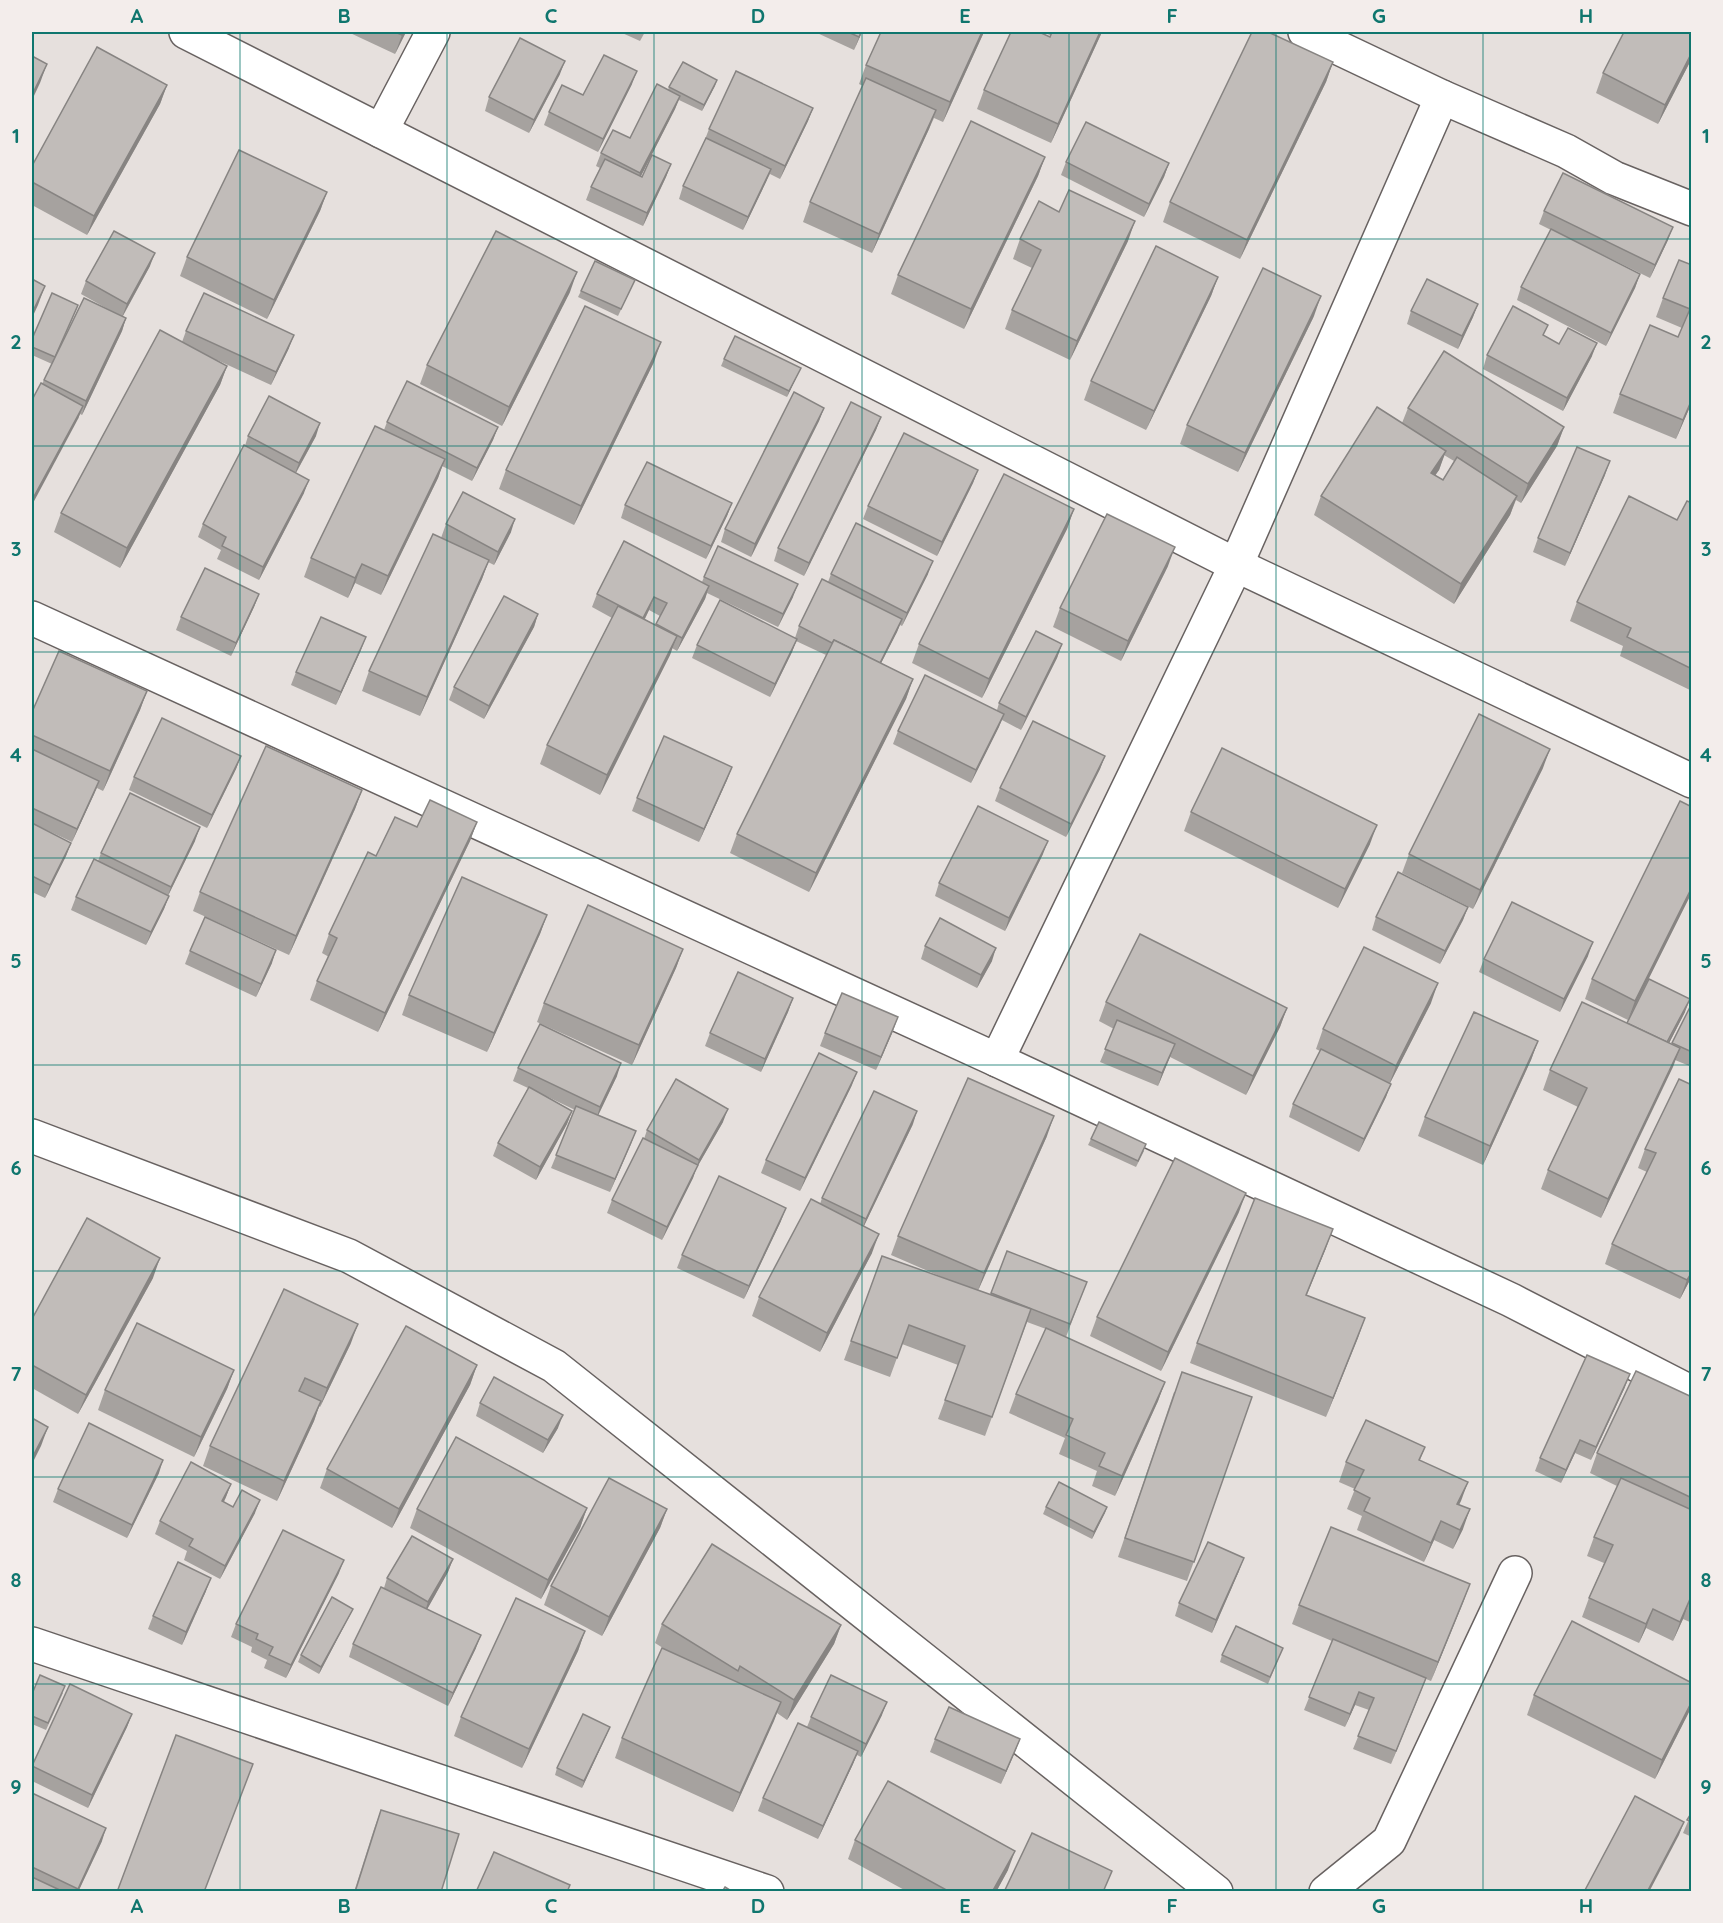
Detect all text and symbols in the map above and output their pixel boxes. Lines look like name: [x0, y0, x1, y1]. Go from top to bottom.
text: A: [131, 3, 144, 28]
text: B: [337, 3, 351, 28]
text: C: [545, 3, 558, 28]
text: D: [751, 3, 765, 28]
text: E: [959, 3, 971, 28]
text: F: [1166, 3, 1178, 28]
text: G: [1372, 3, 1386, 28]
text: H: [1579, 3, 1593, 28]
text: 1: [12, 123, 20, 148]
text: 1: [1702, 123, 1710, 148]
text: 2: [10, 329, 22, 354]
text: 2: [1700, 329, 1712, 354]
text: 3: [11, 536, 21, 561]
text: 3: [1701, 536, 1711, 561]
text: 4: [10, 742, 22, 767]
text: 4: [1700, 742, 1712, 767]
text: 5: [10, 948, 22, 973]
text: 5: [1700, 948, 1712, 973]
text: 6: [10, 1155, 22, 1180]
text: 6: [1700, 1155, 1712, 1180]
text: 7: [11, 1361, 22, 1386]
text: 7: [1701, 1361, 1712, 1386]
text: 8: [11, 1567, 22, 1592]
text: 8: [1701, 1567, 1712, 1592]
text: 9: [10, 1774, 22, 1799]
text: 9: [1700, 1774, 1712, 1799]
text: A: [131, 1893, 144, 1918]
text: B: [337, 1893, 351, 1918]
text: C: [545, 1893, 558, 1918]
text: D: [751, 1893, 765, 1918]
text: E: [959, 1893, 971, 1918]
text: F: [1166, 1893, 1178, 1918]
text: G: [1372, 1893, 1386, 1918]
text: H: [1579, 1893, 1593, 1918]

